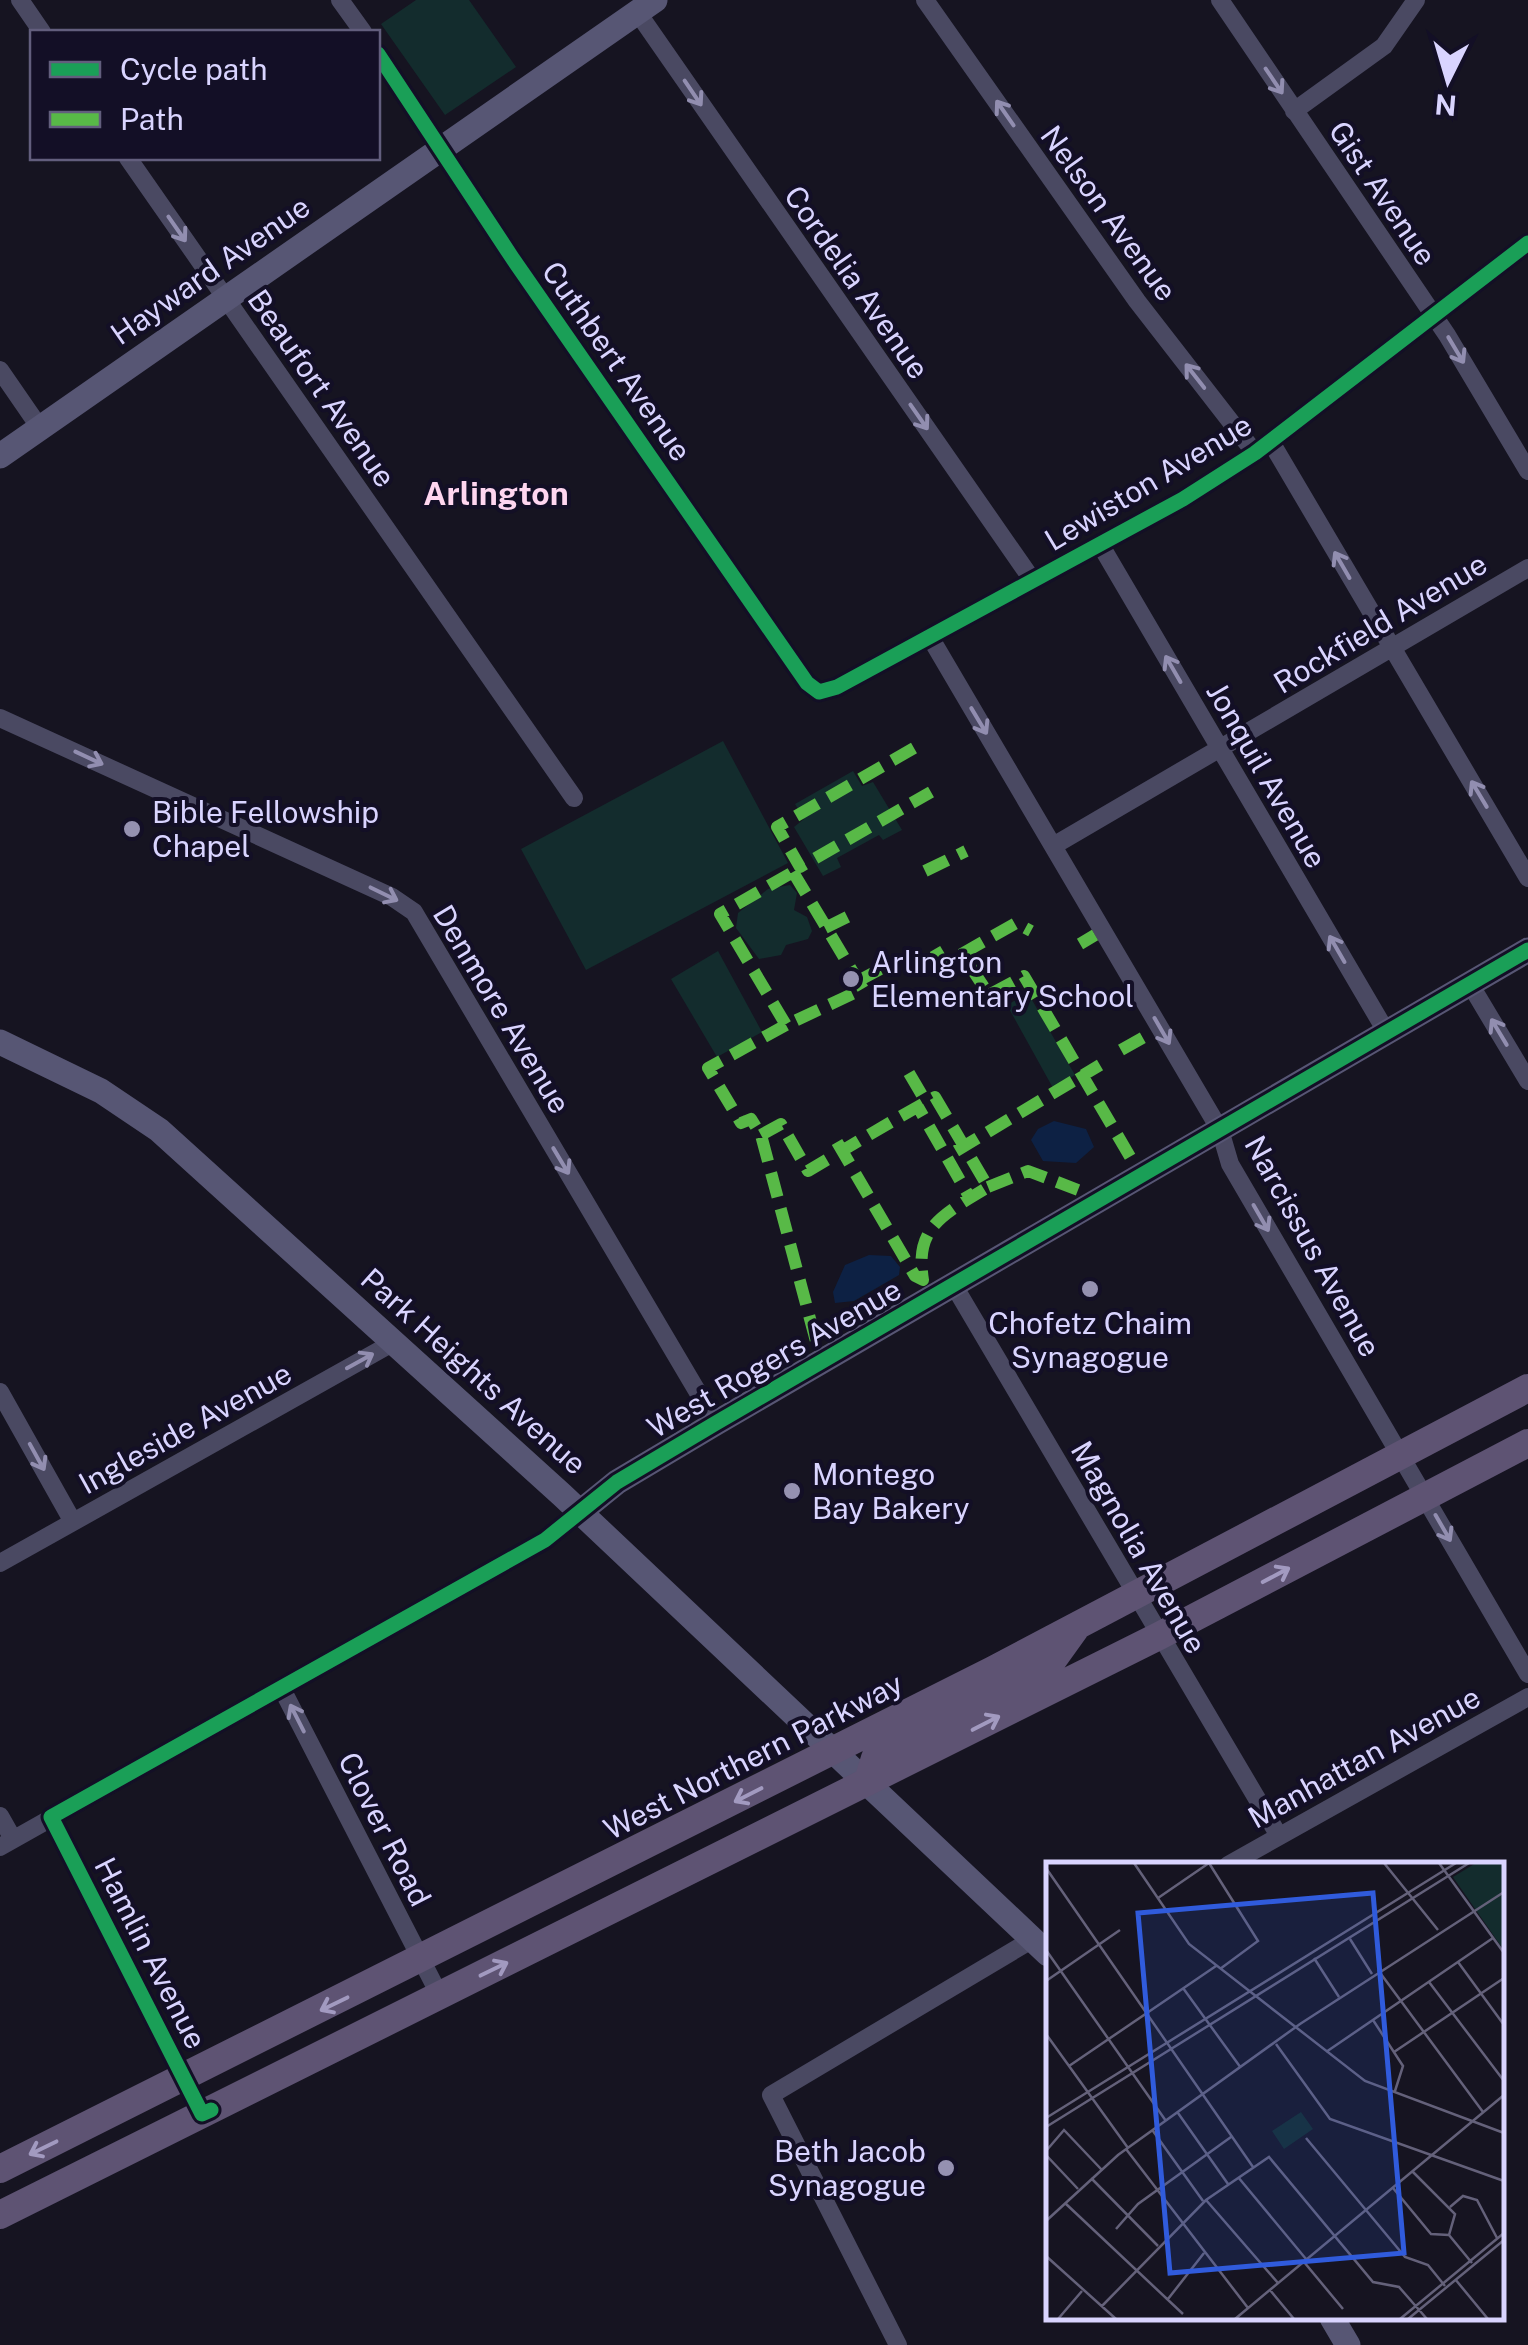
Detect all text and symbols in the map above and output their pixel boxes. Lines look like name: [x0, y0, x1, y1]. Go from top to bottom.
legend: [30, 30, 380, 160]
north arrow: [1398, 30, 1498, 130]
text: Cycle path: [120, 51, 268, 87]
one-way arrow: [1263, 66, 1284, 94]
one-way arrow: [682, 79, 703, 107]
text: N: [1433, 88, 1458, 123]
one-way arrow: [995, 100, 1016, 128]
text: Path: [120, 101, 184, 137]
street label: Gist Avenue: [1322, 114, 1444, 272]
street label: Nelson Avenue: [1033, 118, 1185, 308]
street label: Cordelia Avenue: [777, 179, 937, 385]
street label: Hayward Avenue: [104, 188, 316, 352]
one-way arrow: [166, 214, 187, 242]
street label: Cuthbert Avenue: [535, 254, 699, 468]
street label: Beaufort Avenue: [240, 282, 404, 494]
one-way arrow: [1446, 335, 1466, 364]
one-way arrow: [1185, 364, 1207, 390]
one-way arrow: [908, 403, 929, 431]
street label: Lewiston Avenue: [1038, 406, 1258, 558]
district label: Arlington: [423, 475, 569, 512]
street label: Rockfield Avenue: [1267, 545, 1493, 701]
one-way arrow: [1332, 551, 1352, 580]
one-way arrow: [1163, 655, 1183, 684]
street label: Jonquil Avenue: [1199, 676, 1335, 874]
one-way arrow: [969, 706, 989, 735]
one-way arrow: [73, 750, 104, 768]
one-way arrow: [1469, 780, 1489, 809]
place label: Bible Fellowship Chapel: [152, 794, 379, 864]
marker: Bible Fellowship Chapel: [121, 818, 143, 840]
one-way arrow: [369, 885, 398, 904]
street label: Denmore Avenue: [426, 898, 578, 1120]
one-way arrow: [1327, 935, 1347, 964]
place label: Arlington Elementary School: [871, 944, 1134, 1014]
marker: Arlington Elementary School: [840, 968, 862, 990]
one-way arrow: [1152, 1016, 1172, 1045]
one-way arrow: [1489, 1018, 1509, 1047]
street label: Narcissus Avenue: [1237, 1129, 1389, 1363]
one-way arrow: [551, 1146, 571, 1175]
one-way arrow: [1251, 1203, 1271, 1232]
street label: Park Heights Avenue: [354, 1260, 594, 1482]
street label: West Rogers Avenue: [641, 1271, 907, 1445]
marker: Chofetz Chaim Synagogue: [1079, 1278, 1101, 1300]
place label: Chofetz Chaim Synagogue: [988, 1305, 1192, 1375]
one-way arrow: [345, 1351, 374, 1371]
street label: Ingleside Avenue: [72, 1355, 298, 1501]
street label: Magnolia Avenue: [1064, 1434, 1214, 1660]
one-way arrow: [27, 1442, 47, 1471]
place label: Montego Bay Bakery: [812, 1456, 969, 1526]
marker: Montego Bay Bakery: [781, 1480, 803, 1502]
one-way arrow: [1433, 1514, 1453, 1542]
one-way arrow: [1260, 1565, 1290, 1585]
street label: West Northern Parkway: [598, 1665, 908, 1847]
street label: Manhattan Avenue: [1242, 1678, 1486, 1836]
one-way arrow: [287, 1703, 306, 1733]
one-way arrow: [971, 1713, 1001, 1732]
street label: Clover Road: [331, 1746, 439, 1912]
one-way arrow: [734, 1786, 763, 1805]
street label: Hamlin Avenue: [87, 1851, 215, 2055]
inset map: [1046, 1862, 1503, 2320]
one-way arrow: [479, 1959, 509, 1978]
one-way arrow: [320, 1995, 350, 2014]
place label: Beth Jacob Synagogue: [768, 2133, 926, 2203]
one-way arrow: [28, 2139, 58, 2158]
marker: Beth Jacob Synagogue: [935, 2157, 957, 2179]

